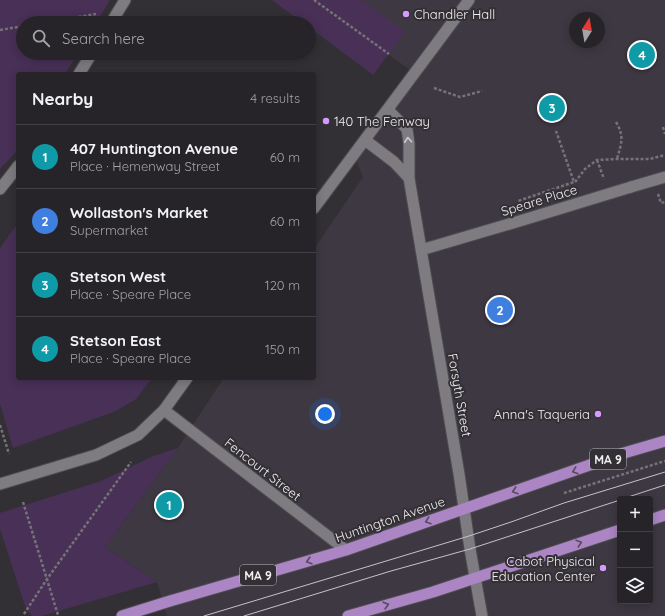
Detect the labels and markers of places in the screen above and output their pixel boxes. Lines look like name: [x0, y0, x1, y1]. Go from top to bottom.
place label: Chandler Hall: [414, 6, 495, 22]
marker: Chandler Hall: [401, 9, 411, 19]
pin: 4: [629, 40, 655, 70]
pin: 3: [539, 93, 565, 123]
place label: 140 The Fenway: [334, 113, 430, 129]
marker: 140 The Fenway: [321, 116, 331, 126]
pin: 2: [487, 295, 513, 325]
place label: Anna's Taqueria: [494, 406, 590, 422]
marker: Anna's Taqueria: [593, 409, 603, 419]
pin: 1: [156, 490, 182, 520]
place label: Cabot Physical Education Center: [491, 553, 595, 584]
marker: Cabot Physical Education Center: [598, 563, 608, 573]

